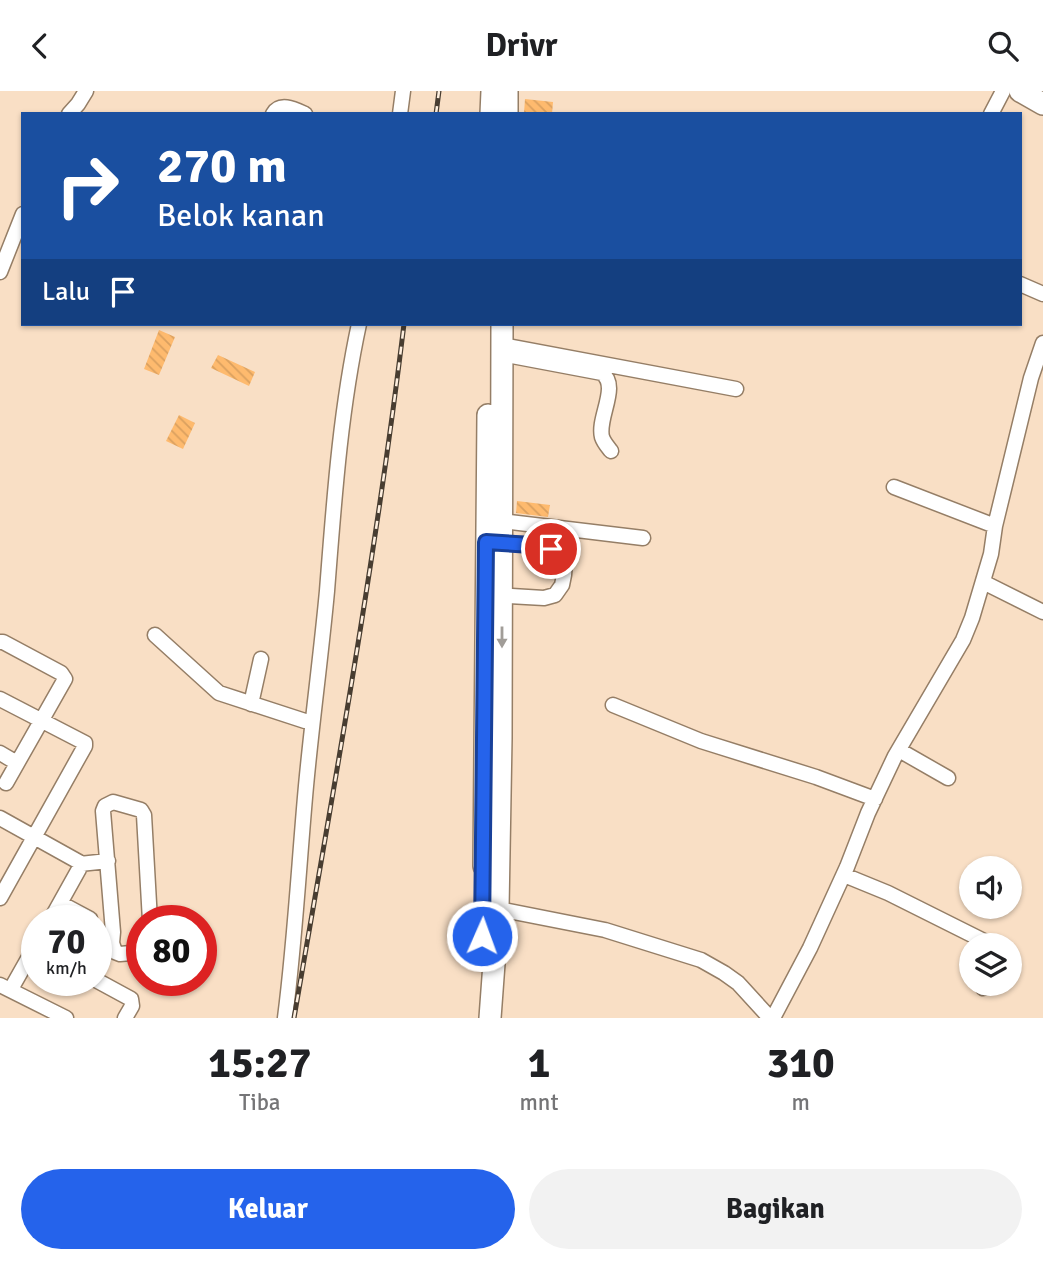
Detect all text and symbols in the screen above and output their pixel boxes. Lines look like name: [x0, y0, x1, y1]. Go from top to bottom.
text: Drivr: [485, 26, 558, 65]
icon: back: [21, 27, 59, 65]
icon: search: [984, 27, 1022, 65]
text: 270 m: [157, 136, 287, 196]
icon: right: [42, 140, 133, 231]
text: Belok kanan: [157, 196, 325, 235]
icon: arrive: [104, 273, 142, 311]
text: Lalu: [42, 276, 90, 308]
pin: [521, 519, 581, 579]
icon: arrive: [532, 530, 570, 568]
one-way arrow: [496, 626, 508, 648]
map controls: [959, 856, 1022, 996]
button: sound: [959, 856, 1022, 919]
position arrow: [445, 899, 519, 973]
speed limit sign: 80: [126, 905, 217, 996]
text: 70: [48, 920, 85, 963]
button: layers: [959, 933, 1022, 996]
text: km/h: [46, 957, 87, 979]
text: 15:27: [208, 1038, 311, 1089]
text: 1: [528, 1038, 550, 1089]
text: 310: [767, 1038, 835, 1089]
text: Tiba: [239, 1088, 280, 1117]
text: mnt: [520, 1088, 558, 1117]
text: m: [792, 1088, 810, 1117]
button: Keluar: [21, 1169, 515, 1249]
button: Bagikan: [529, 1169, 1022, 1249]

